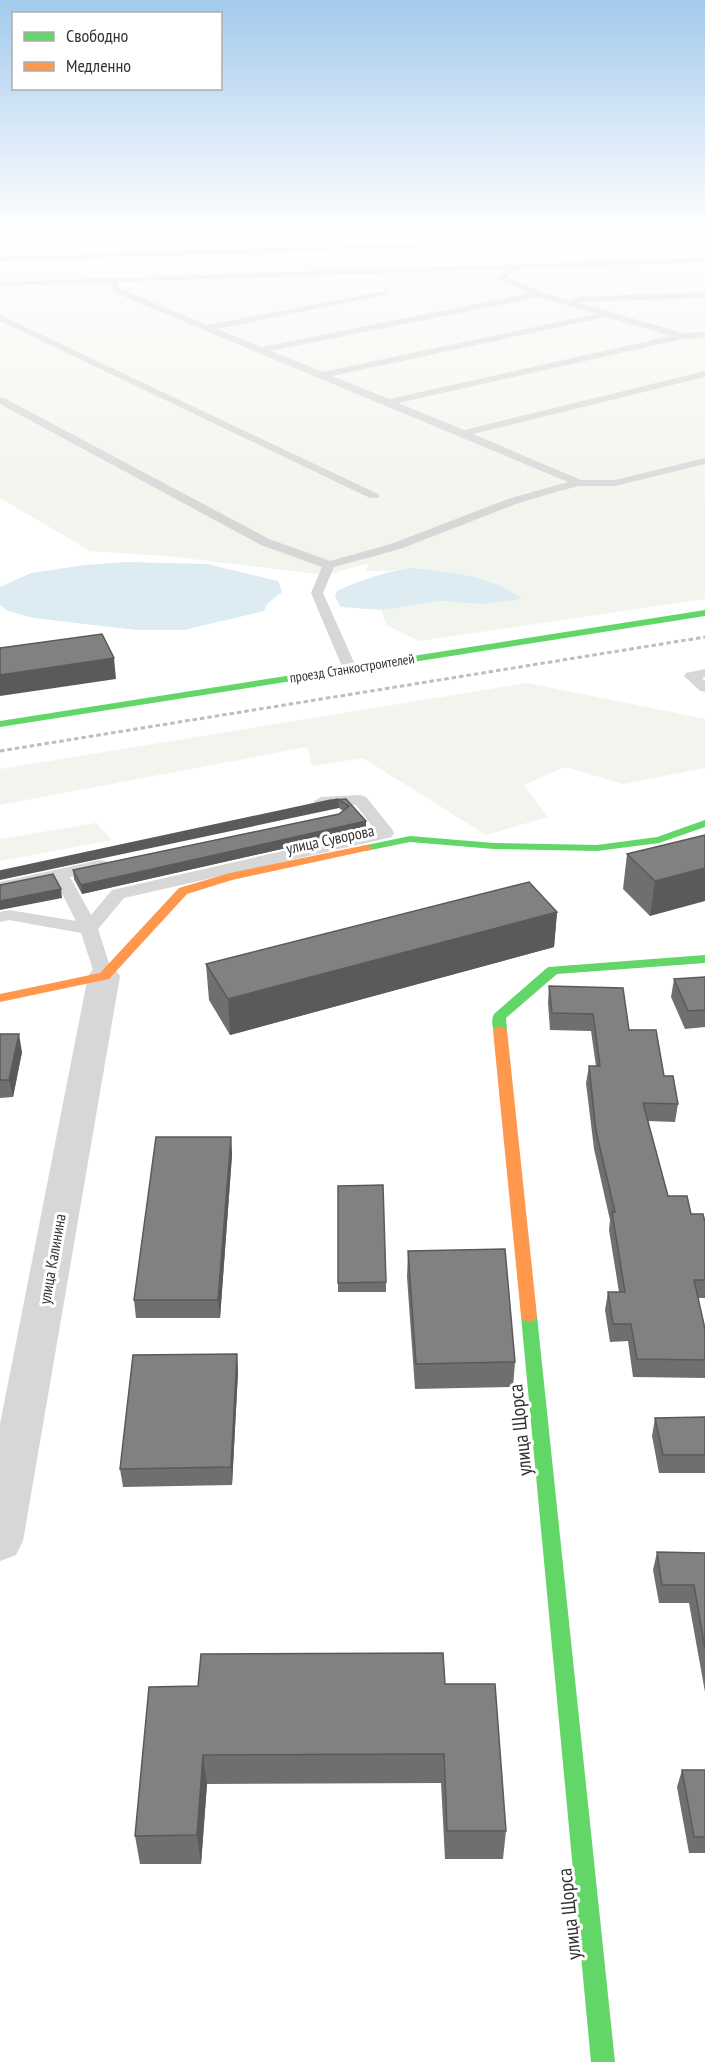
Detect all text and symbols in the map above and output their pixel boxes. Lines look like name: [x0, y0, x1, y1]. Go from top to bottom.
legend: [12, 12, 222, 90]
text: Свободно: [66, 24, 129, 47]
text: Медленно: [66, 54, 131, 77]
street label: проезд Станкостроителей: [288, 649, 416, 687]
street label: улица Суворова: [284, 820, 376, 858]
street label: улица Калинина: [34, 1212, 70, 1306]
street label: улица Щорса: [502, 1383, 538, 1477]
street label: улица Щорса: [551, 1867, 587, 1961]

